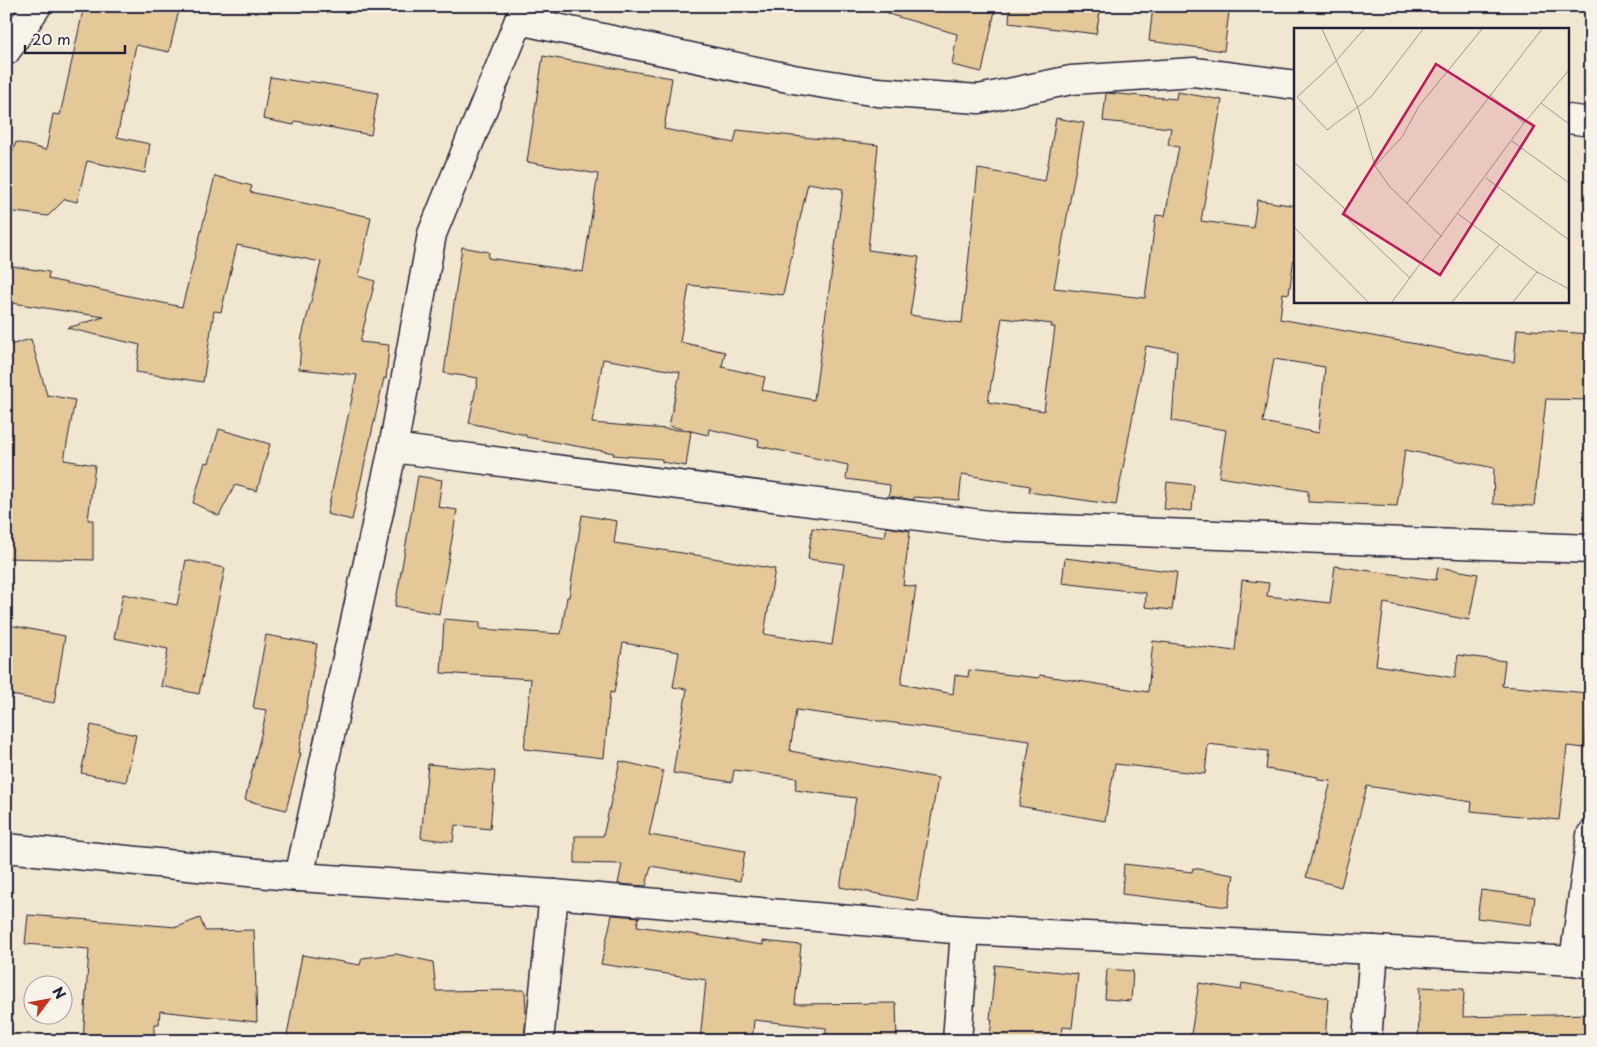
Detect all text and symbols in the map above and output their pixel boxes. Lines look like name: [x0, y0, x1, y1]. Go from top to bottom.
scale bar: [25, 22, 125, 54]
text: 20 m: [32, 27, 71, 50]
inset map: [1294, 28, 1570, 302]
north arrow: [22, 974, 72, 1024]
text: N: [48, 983, 71, 1003]

